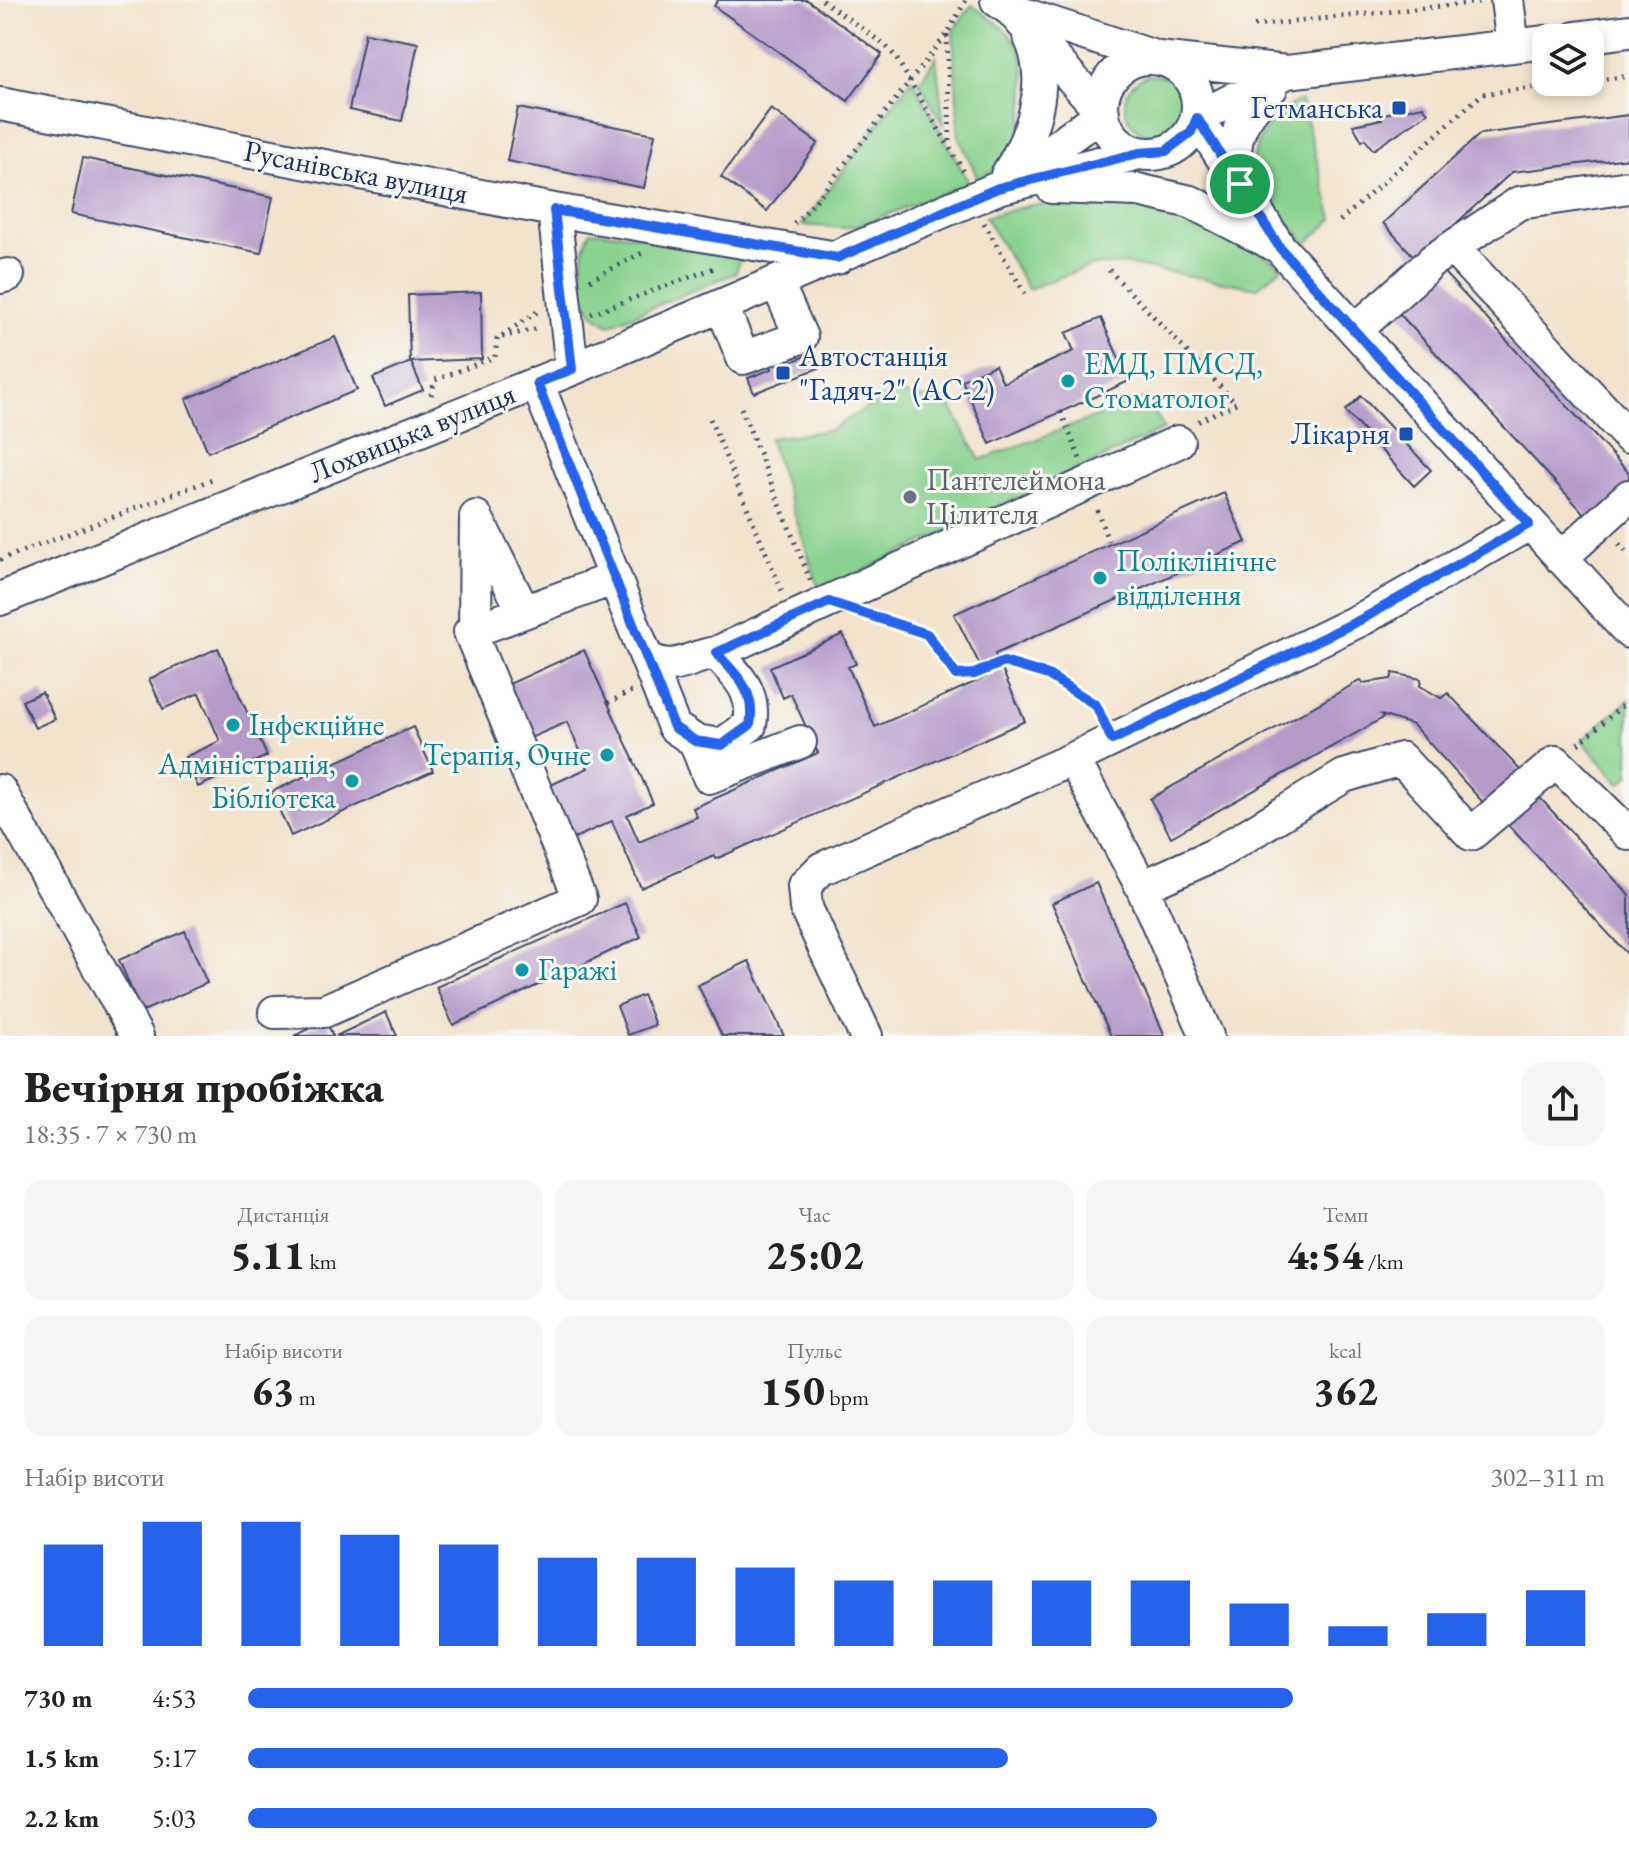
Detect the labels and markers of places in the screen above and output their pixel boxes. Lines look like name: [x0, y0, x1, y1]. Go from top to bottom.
place label: Гетманська: [1251, 88, 1383, 127]
marker: Гетманська: [1390, 99, 1408, 117]
pin: [1206, 150, 1274, 218]
place label: Автостанція "Гадяч-2" (АС-2): [798, 336, 995, 409]
place label: ЕМД, ПМСД, Стоматолог: [1084, 344, 1263, 417]
marker: Автостанція "Гадяч-2" (АС-2): [774, 364, 792, 382]
marker: ЕМД, ПМСД, Стоматолог: [1059, 372, 1077, 390]
place label: Лікарня: [1291, 414, 1390, 453]
marker: Лікарня: [1397, 425, 1415, 443]
place label: Пантелеймона Цілителя: [926, 460, 1106, 533]
marker: Пантелеймона Цілителя: [901, 488, 919, 506]
place label: Поліклінічне відділення: [1116, 541, 1277, 614]
marker: Поліклінічне відділення: [1091, 569, 1109, 587]
place label: Інфекційне: [249, 705, 384, 744]
marker: Інфекційне: [224, 716, 242, 734]
place label: Терапія, Очне: [423, 735, 591, 774]
place label: Адміністрація, Бібліотека: [157, 744, 336, 817]
marker: Терапія, Очне: [598, 746, 616, 764]
marker: Адміністрація, Бібліотека: [343, 772, 361, 790]
place label: Гаражі: [538, 950, 617, 989]
marker: Гаражі: [513, 961, 531, 979]

